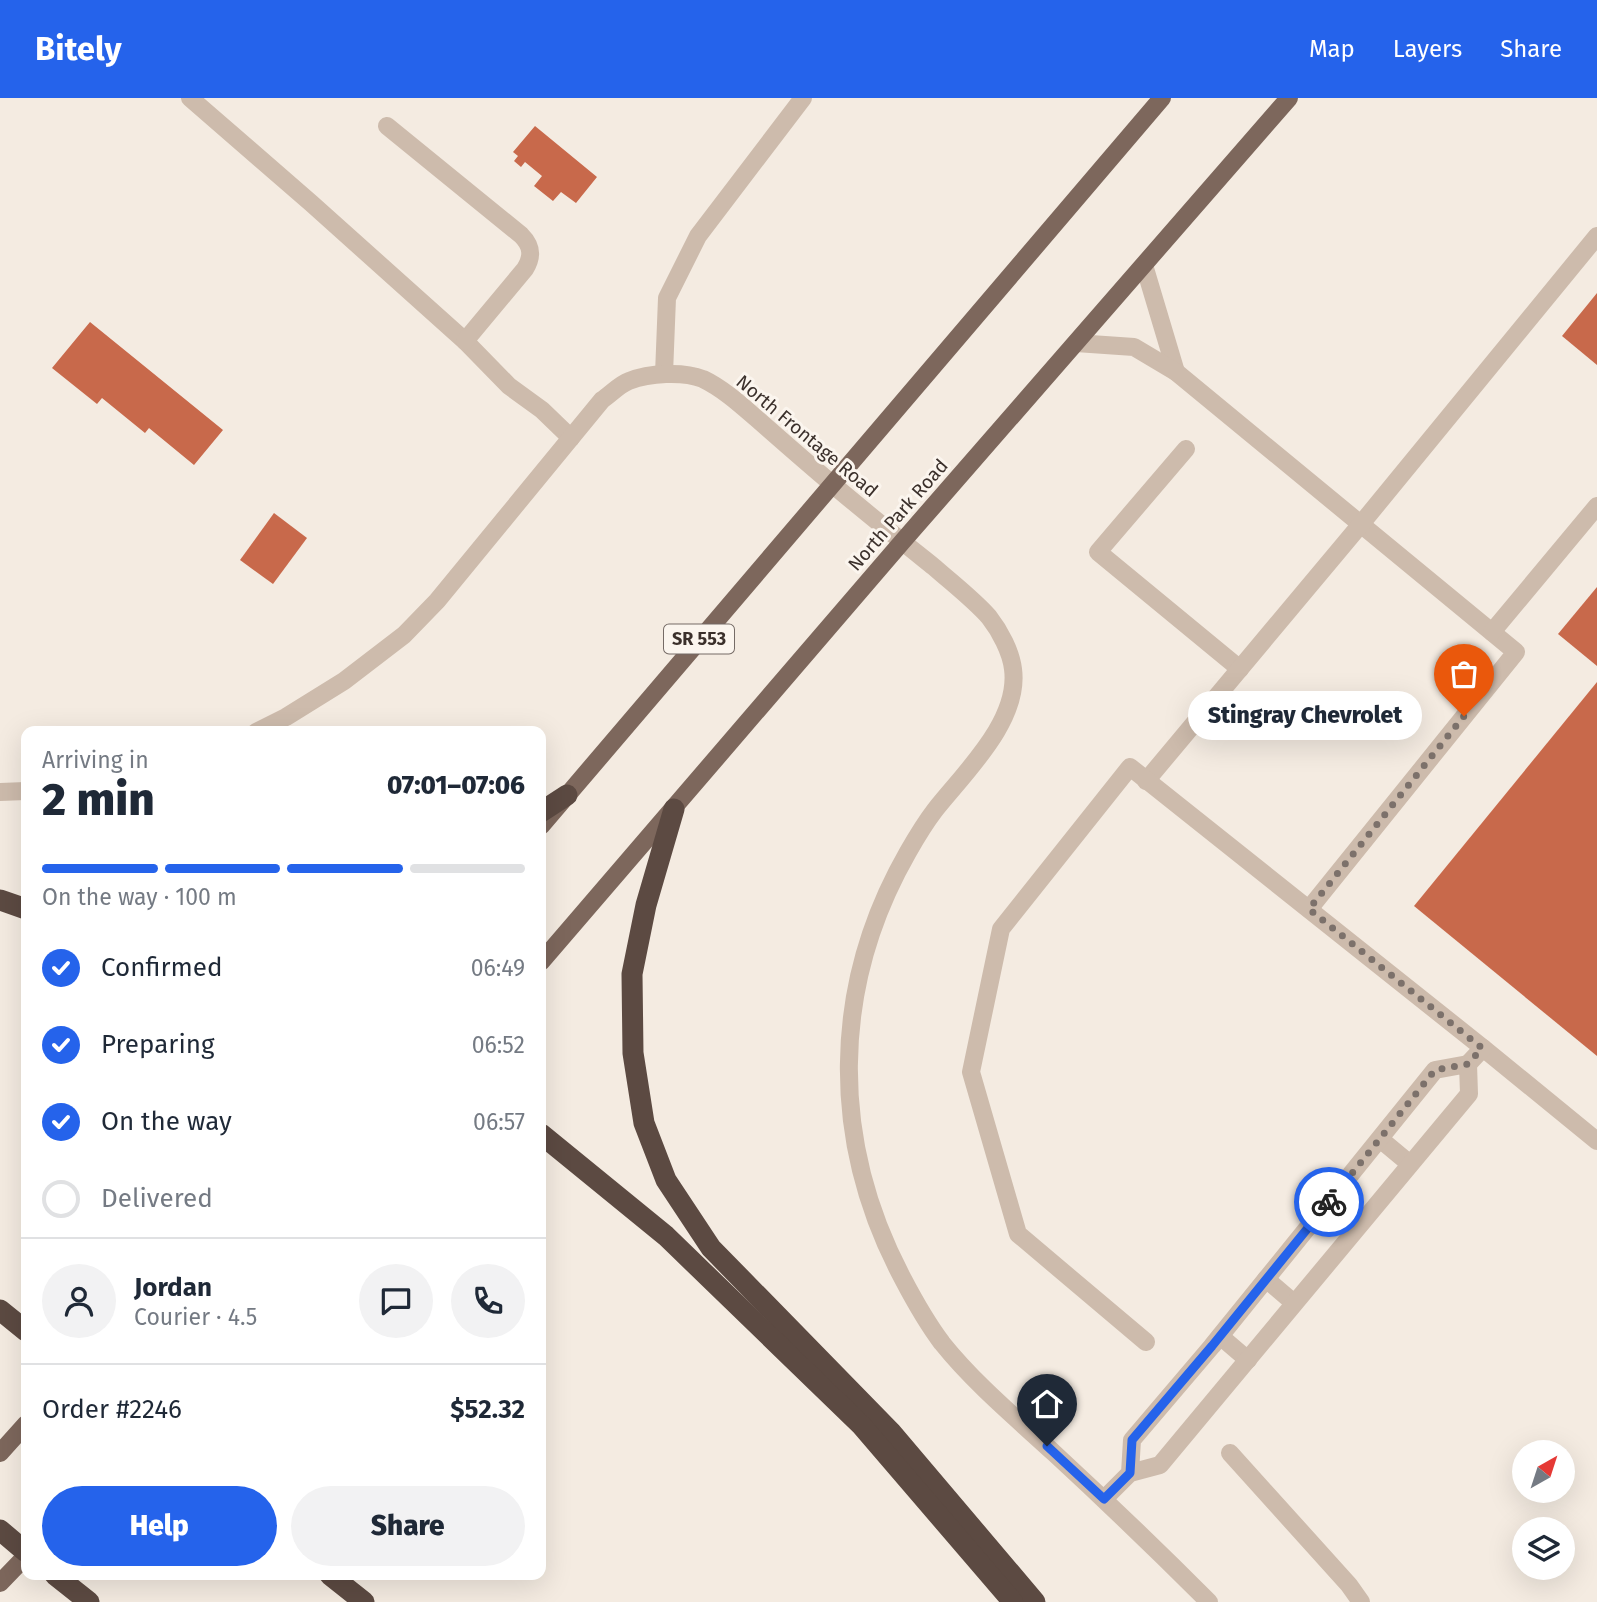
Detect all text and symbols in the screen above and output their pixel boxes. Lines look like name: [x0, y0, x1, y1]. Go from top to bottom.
text: Bitely: [35, 29, 122, 69]
text: Map: [1309, 35, 1355, 63]
text: Layers: [1393, 35, 1462, 63]
text: Share: [1500, 35, 1562, 63]
street label: North Frontage Road: [732, 370, 882, 502]
street label: North Park Road: [843, 454, 953, 576]
road number: SR 553: [664, 624, 734, 654]
pin: [1434, 644, 1494, 716]
icon: bag: [1445, 655, 1483, 693]
callout: Stingray Chevrolet: [1188, 692, 1422, 740]
text: Stingray Chevrolet: [1208, 701, 1402, 729]
text: Arriving in: [42, 746, 149, 774]
text: 07:01–07:06: [387, 770, 525, 801]
text: 2 min: [42, 772, 155, 827]
text: On the way · 100 m: [42, 883, 237, 911]
icon: check: [42, 949, 80, 987]
text: Confirmed: [101, 952, 222, 983]
text: 06:49: [471, 954, 525, 982]
icon: check: [42, 1026, 80, 1064]
text: Preparing: [101, 1029, 214, 1060]
text: 06:52: [472, 1031, 525, 1059]
icon: check: [42, 1103, 80, 1141]
text: On the way: [101, 1106, 232, 1137]
text: 06:57: [473, 1108, 525, 1136]
courier: [1294, 1167, 1364, 1237]
text: Delivered: [101, 1183, 213, 1214]
icon: bike: [1310, 1183, 1348, 1221]
button: person: [42, 1264, 116, 1338]
button: chat: [359, 1264, 433, 1338]
button: phone: [451, 1264, 525, 1338]
text: Jordan: [134, 1272, 212, 1303]
text: Courier · 4.5: [134, 1303, 257, 1331]
pin: [1017, 1374, 1077, 1446]
icon: home: [1028, 1385, 1066, 1423]
text: Order #2246: [42, 1394, 182, 1425]
text: $52.32: [450, 1394, 525, 1425]
north arrow: [1512, 1440, 1575, 1503]
map controls: [1512, 1440, 1575, 1580]
button: Help: [42, 1486, 277, 1566]
button: Share: [291, 1486, 525, 1566]
button: layers: [1512, 1517, 1575, 1580]

